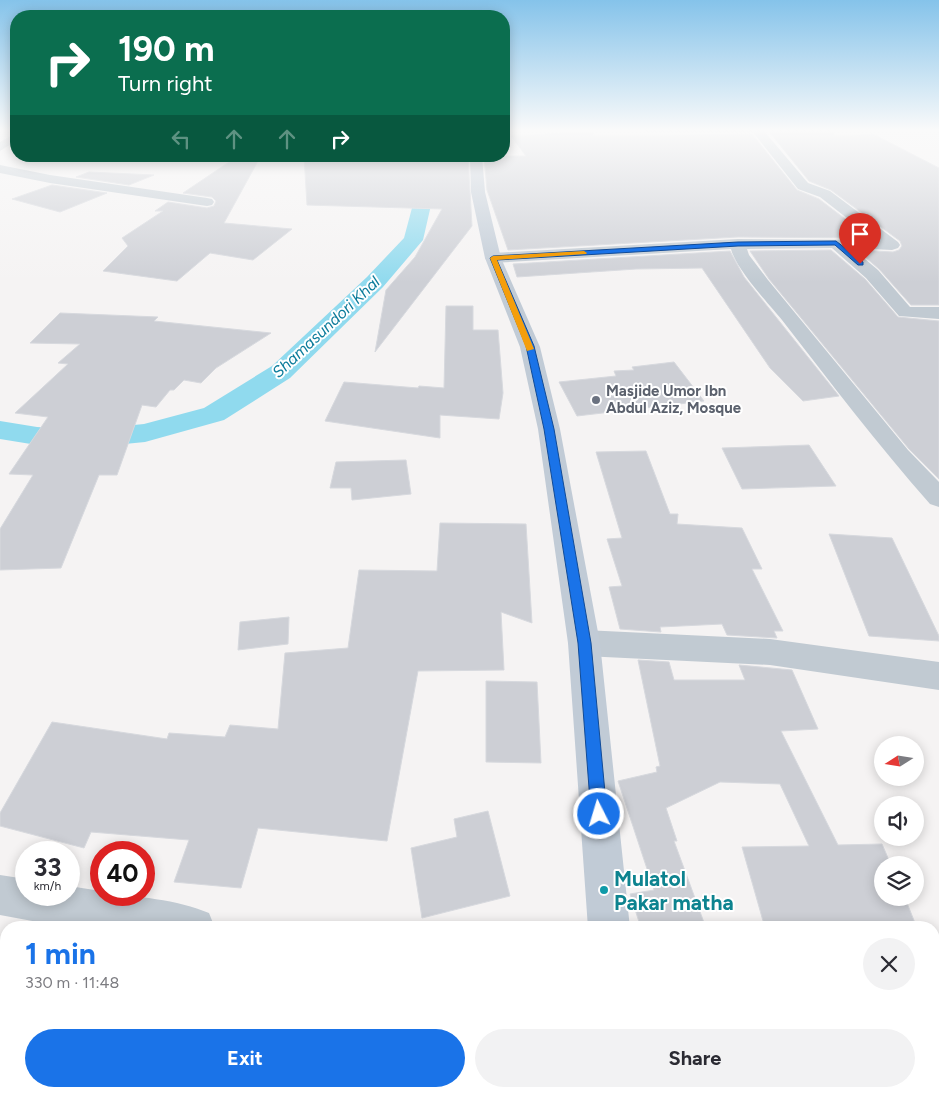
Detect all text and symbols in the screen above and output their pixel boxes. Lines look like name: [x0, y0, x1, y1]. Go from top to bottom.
text: 190 m: [118, 28, 215, 70]
icon: right: [35, 30, 100, 95]
text: Turn right: [118, 70, 213, 97]
icon: left: [167, 125, 195, 153]
icon: ahead: [220, 125, 248, 153]
icon: ahead: [273, 125, 301, 153]
icon: right: [326, 125, 354, 153]
pin: [839, 213, 881, 264]
icon: arrive: [846, 220, 874, 248]
water label: Shamasundori Khal: [268, 272, 384, 382]
place label: Masjide Umor Ibn Abdul Aziz, Mosque: [606, 382, 742, 417]
marker: Masjide Umor Ibn Abdul Aziz, Mosque: [590, 394, 602, 406]
north arrow: [874, 736, 924, 786]
map controls: [874, 736, 924, 906]
position arrow: [572, 787, 624, 839]
button: sound: [874, 796, 924, 846]
speed limit sign: 40: [90, 841, 155, 906]
text: 33: [34, 852, 61, 882]
button: layers: [874, 856, 924, 906]
place label: Mulatol Pakar matha: [614, 866, 734, 915]
text: km/h: [34, 879, 61, 893]
marker: Mulatol Pakar matha: [598, 884, 610, 896]
text: 1 min: [25, 935, 96, 972]
button: close: [863, 938, 915, 990]
text: 330 m · 11:48: [25, 973, 119, 992]
button: Exit: [25, 1029, 465, 1087]
button: Share: [475, 1029, 915, 1087]

